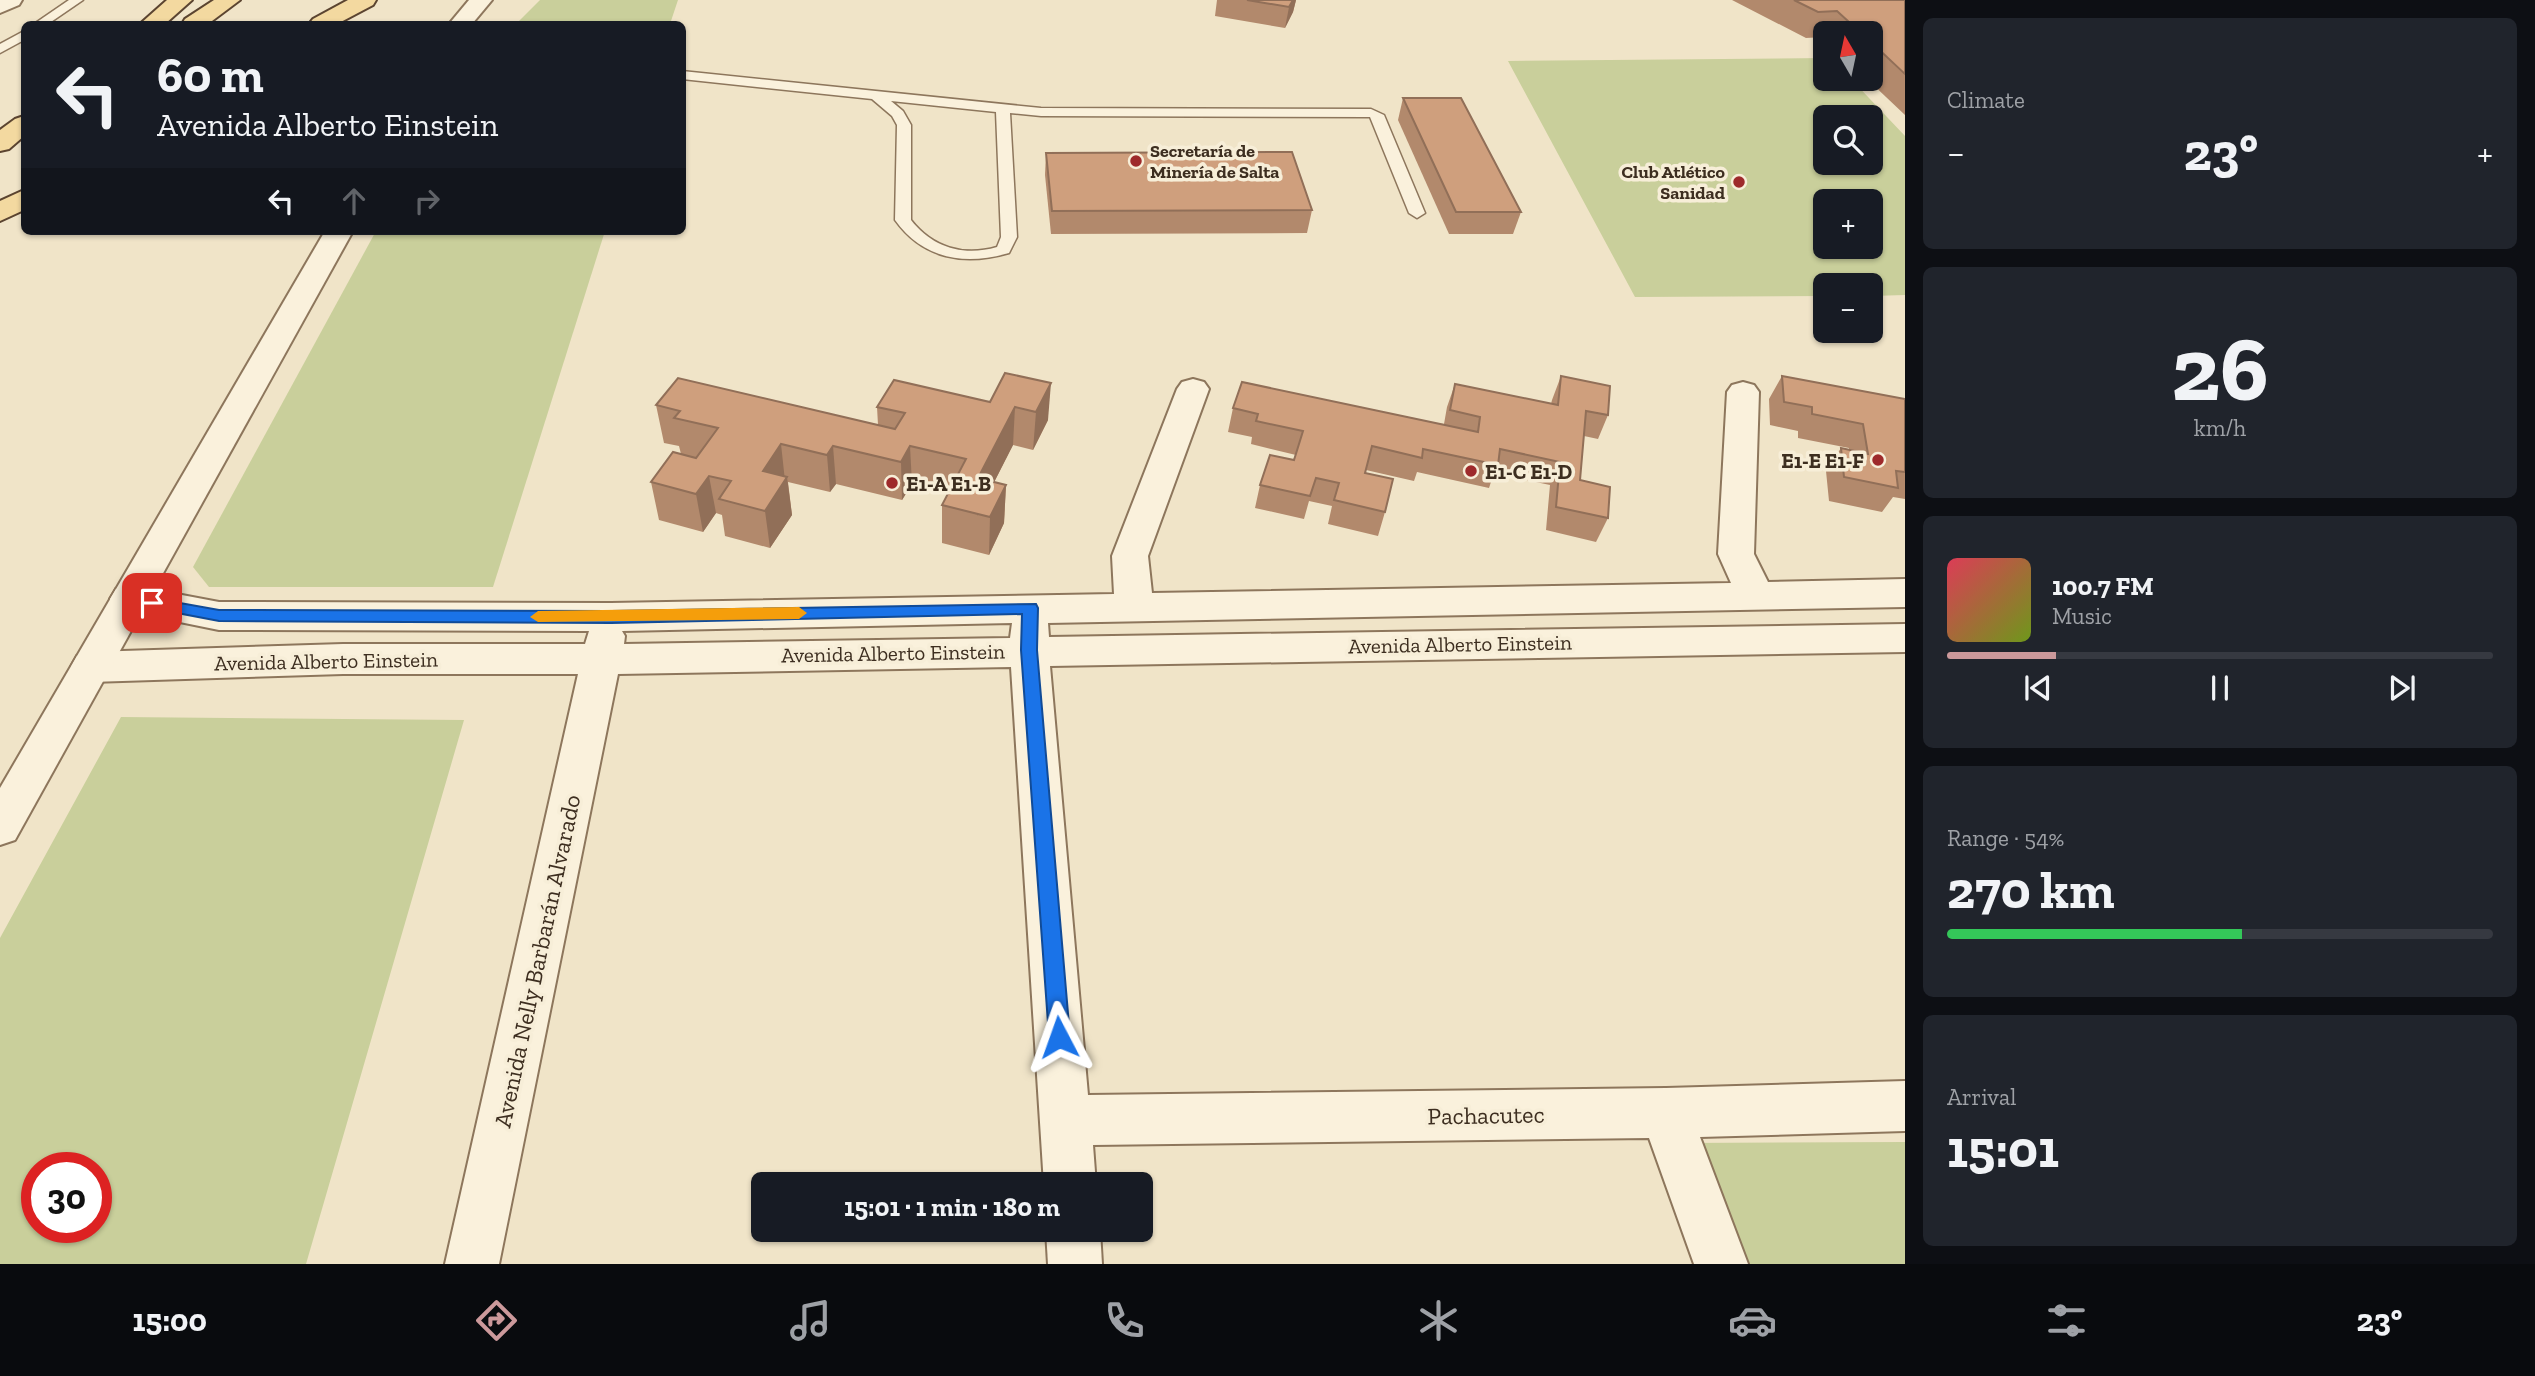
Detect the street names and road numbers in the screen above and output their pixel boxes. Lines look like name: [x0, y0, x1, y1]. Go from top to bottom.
street label: Avenida Alberto Einstein: [1348, 630, 1572, 658]
street label: Avenida Alberto Einstein: [781, 639, 1005, 667]
street label: Avenida Alberto Einstein: [214, 647, 438, 675]
street label: Avenida Nelly Barbarán Alvarado: [488, 792, 586, 1130]
street label: Pachacutec: [1427, 1099, 1545, 1131]

